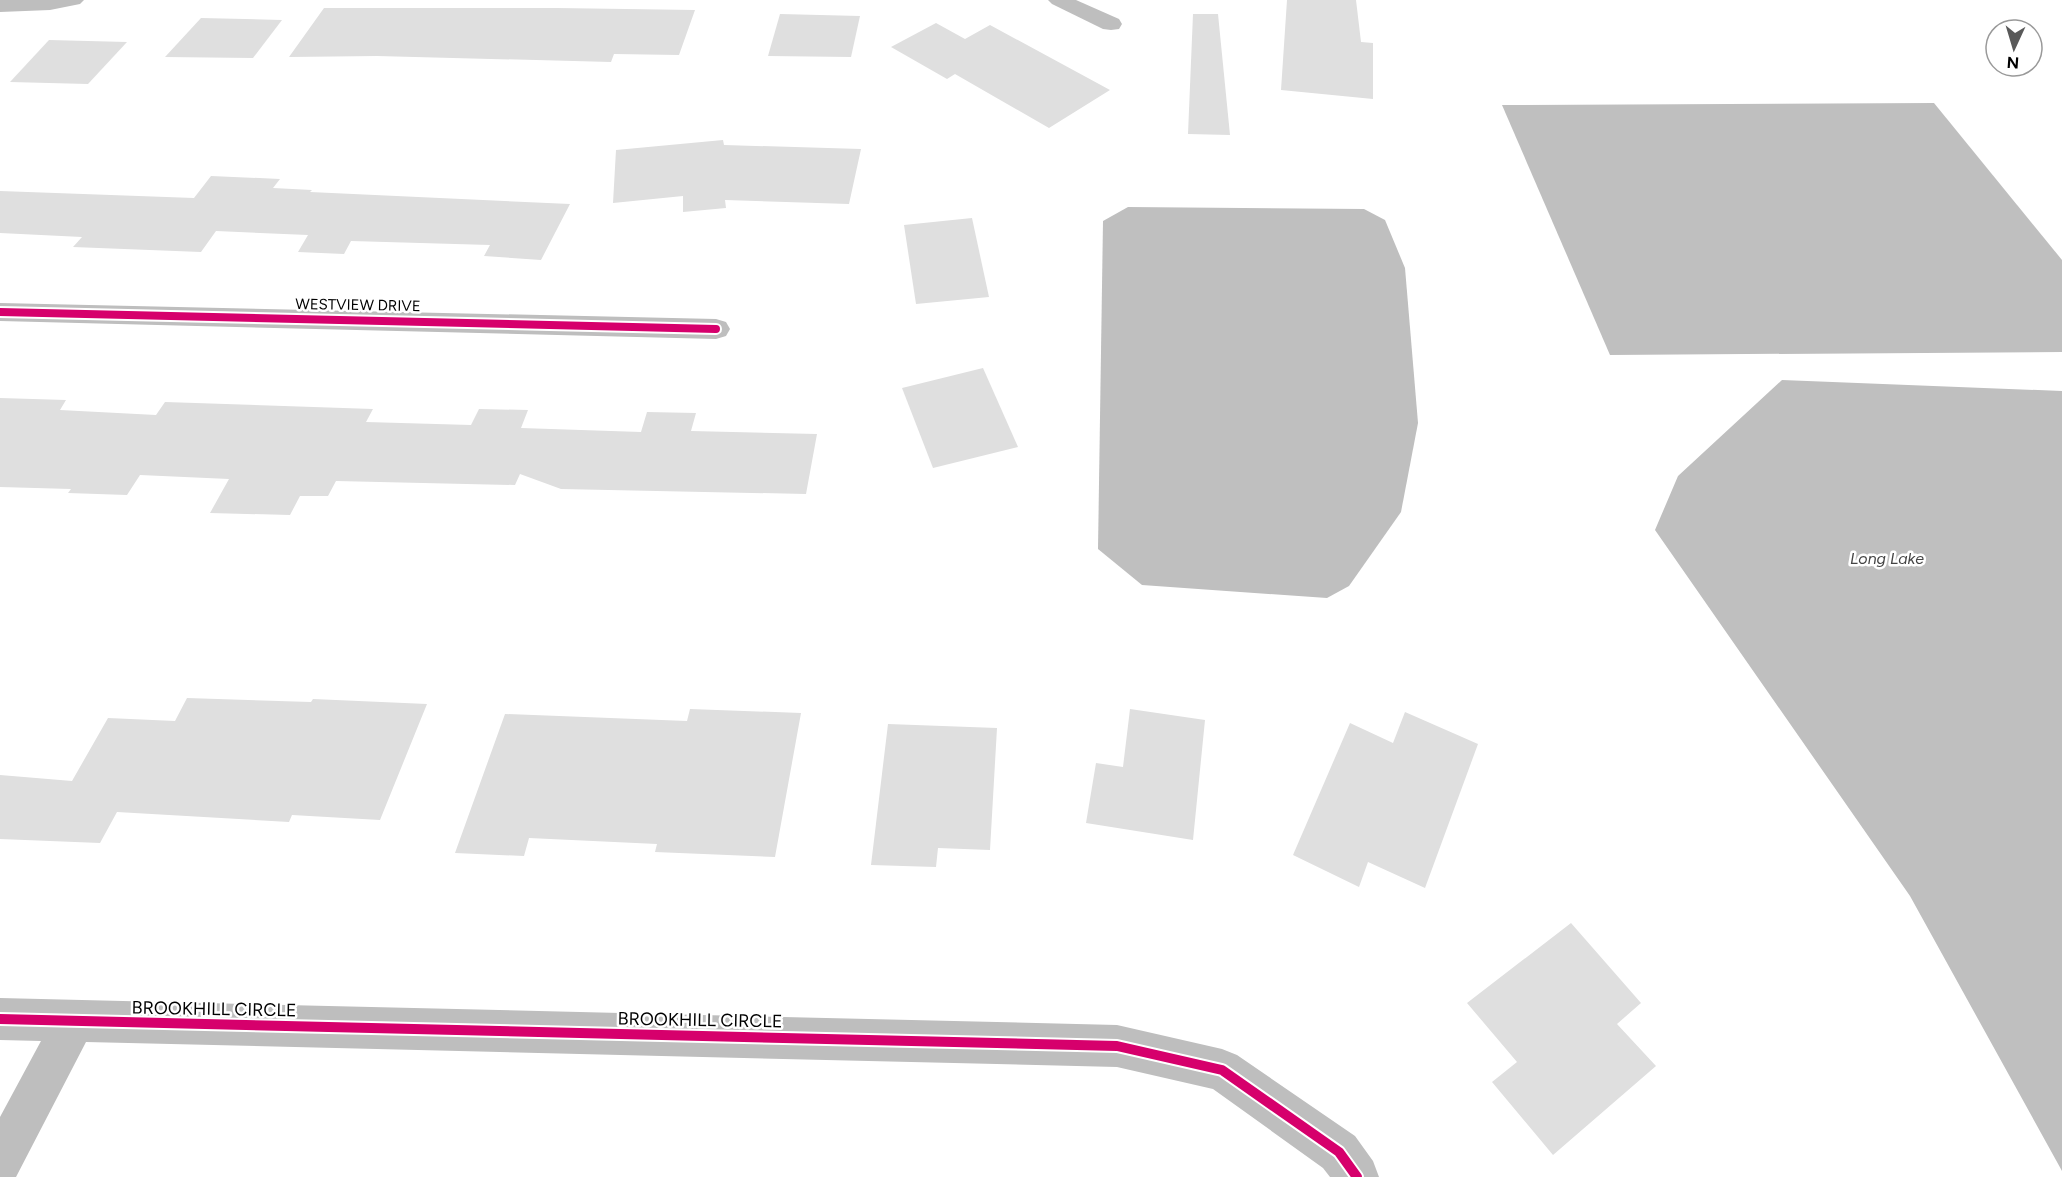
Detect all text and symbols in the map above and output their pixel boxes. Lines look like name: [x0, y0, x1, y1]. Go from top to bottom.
north arrow: [1984, 18, 2044, 78]
text: N: [2006, 53, 2020, 72]
street label: WESTVIEW DRIVE: [295, 295, 421, 315]
water label: Long Lake: [1850, 549, 1924, 568]
street label: BROOKHILL CIRCLE: [131, 997, 297, 1021]
street label: BROOKHILL CIRCLE: [617, 1008, 783, 1032]

